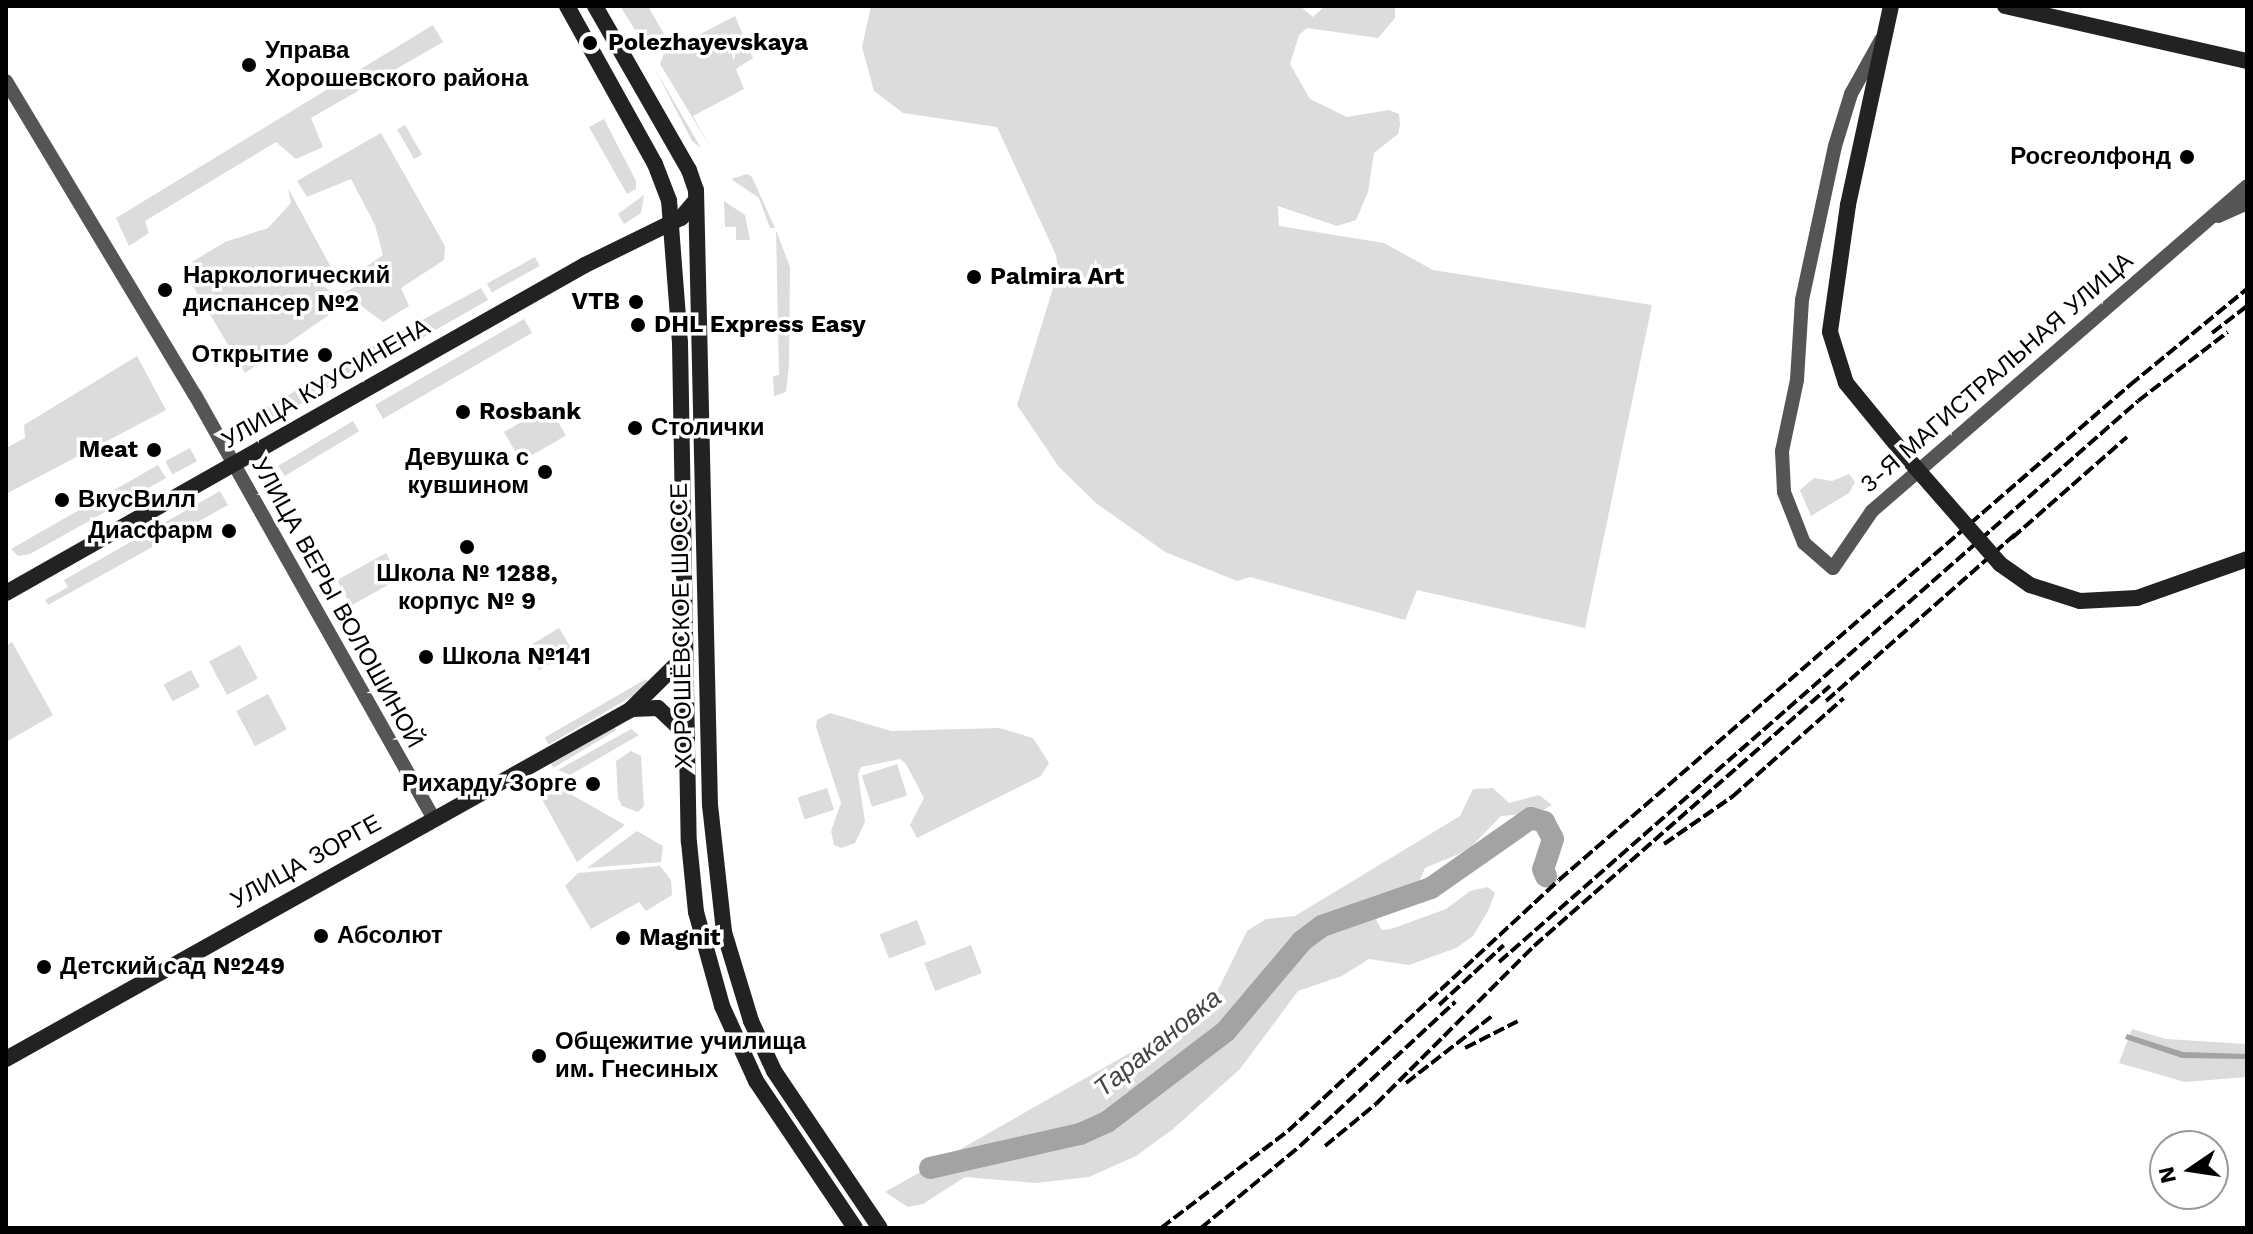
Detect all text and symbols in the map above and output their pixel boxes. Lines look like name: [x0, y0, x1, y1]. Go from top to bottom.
place label: Polezhayevskaya: [608, 29, 808, 57]
marker: Polezhayevskaya: [579, 32, 601, 54]
place label: Управа Хорошевского района: [265, 37, 528, 93]
marker: Управа Хорошевского района: [240, 56, 258, 74]
place label: Росгеолфонд: [2010, 143, 2171, 171]
marker: Росгеолфонд: [2178, 148, 2196, 166]
street label: 3-Я МАГИСТРАЛЬНАЯ УЛИЦА: [1855, 247, 2139, 499]
place label: Наркологический диспансер №2: [183, 262, 390, 318]
place label: Palmira Art: [990, 263, 1125, 291]
marker: Palmira Art: [965, 268, 983, 286]
marker: Наркологический диспансер №2: [154, 279, 176, 301]
place label: VTB: [572, 288, 620, 316]
marker: VTB: [627, 293, 645, 311]
place label: DHL Express Easy: [654, 311, 866, 339]
street label: УЛИЦА КУУСИНЕНА: [217, 313, 435, 455]
marker: DHL Express Easy: [629, 316, 647, 334]
place label: Открытие: [192, 341, 309, 369]
marker: Открытие: [316, 346, 334, 364]
place label: Rosbank: [479, 398, 581, 426]
marker: Rosbank: [454, 403, 472, 421]
place label: Столички: [651, 414, 765, 442]
marker: Столички: [626, 419, 644, 437]
place label: Meat: [78, 436, 138, 464]
marker: Meat: [145, 441, 163, 459]
place label: Девушка с кувшином: [405, 444, 529, 500]
street label: УЛИЦА ВЕРЫ ВОЛОШИНОЙ: [245, 453, 429, 753]
marker: Девушка с кувшином: [536, 463, 554, 481]
street label: ХОРОШЁВСКОЕ ШОССЕ: [665, 483, 699, 769]
place label: ВкусВилл: [78, 486, 196, 514]
marker: ВкусВилл: [53, 491, 71, 509]
place label: Диасфарм: [88, 517, 213, 545]
marker: Диасфарм: [220, 522, 238, 540]
marker: Школа № 1288, корпус № 9: [458, 538, 476, 556]
place label: Школа № 1288, корпус № 9: [376, 560, 558, 616]
place label: Школа №141: [442, 643, 591, 671]
marker: Школа №141: [417, 648, 435, 666]
place label: Рихарду Зорге: [402, 770, 577, 798]
marker: Рихарду Зорге: [584, 775, 602, 793]
street label: УЛИЦА ЗОРГЕ: [226, 809, 386, 915]
place label: Абсолют: [337, 922, 443, 950]
place label: Magnit: [639, 924, 721, 952]
marker: Абсолют: [312, 927, 330, 945]
marker: Magnit: [614, 929, 632, 947]
place label: Детский сад №249: [60, 953, 285, 981]
marker: Детский сад №249: [35, 958, 53, 976]
water label: Таракановка: [1088, 982, 1228, 1104]
place label: Общежитие училища им. Гнесиных: [555, 1028, 806, 1084]
marker: Общежитие училища им. Гнесиных: [530, 1047, 548, 1065]
north arrow: [2149, 1130, 2229, 1210]
text: N: [2153, 1164, 2181, 1186]

